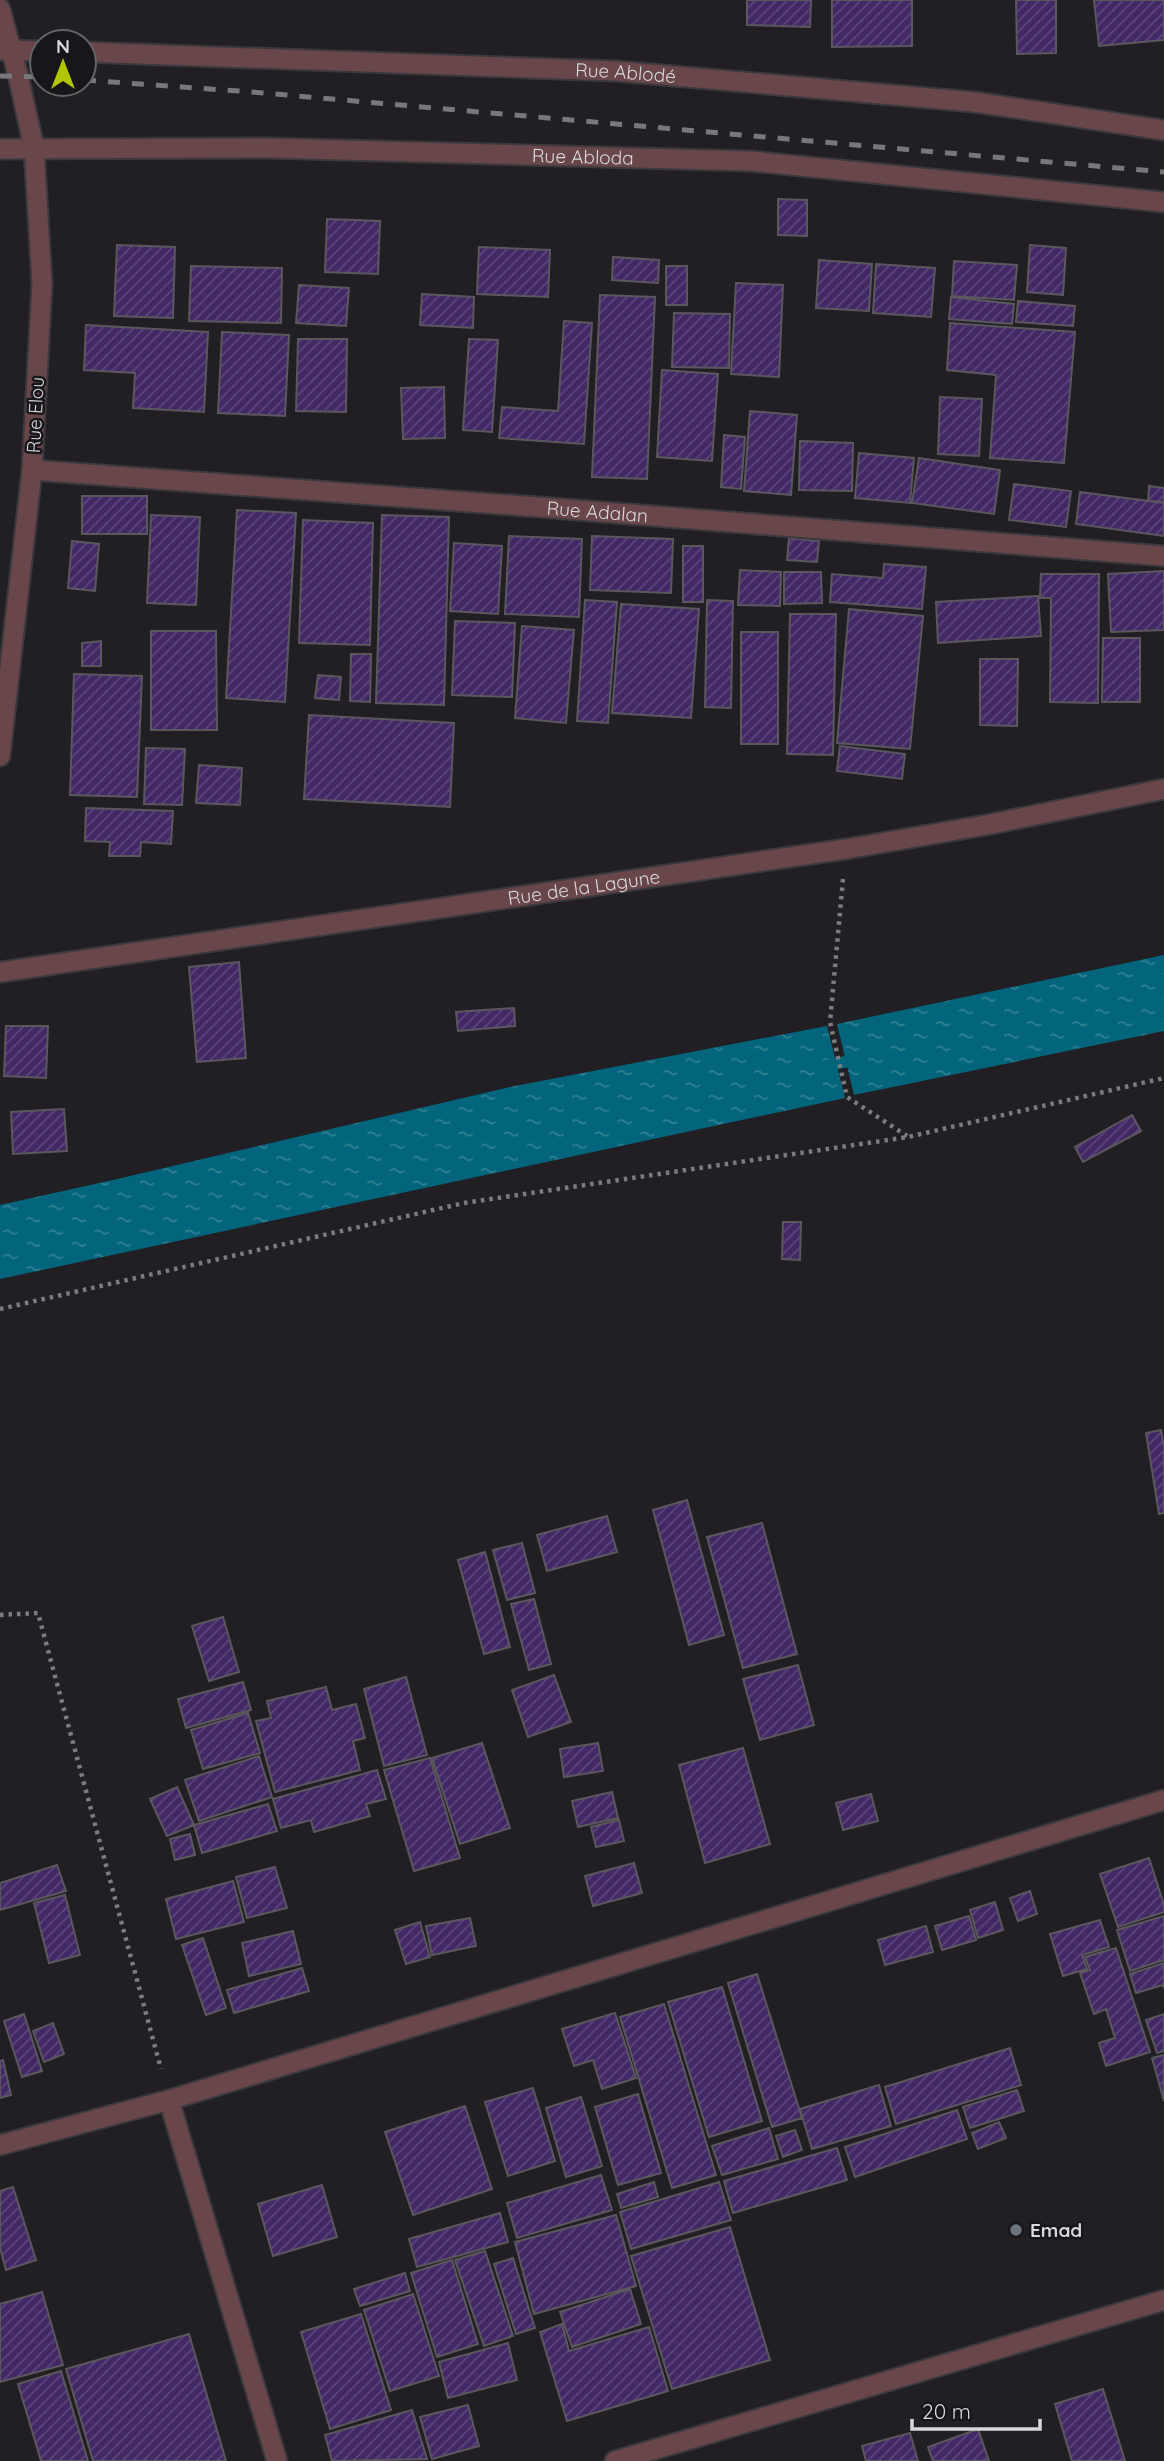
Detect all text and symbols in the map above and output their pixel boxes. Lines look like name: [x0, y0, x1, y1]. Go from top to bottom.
north arrow: [28, 28, 98, 98]
text: N: [56, 34, 70, 58]
street label: Rue Ablodé: [575, 58, 677, 88]
street label: Rue Abloda: [532, 143, 634, 170]
street label: Rue Elou: [21, 376, 49, 454]
street label: Rue Adalan: [546, 496, 649, 527]
street label: Rue de la Lagune: [506, 864, 662, 910]
place label: Emad: [1030, 2218, 1082, 2242]
marker: Emad: [1008, 2222, 1024, 2238]
scale bar: [912, 2388, 1040, 2432]
text: 20 m: [922, 2398, 971, 2424]

